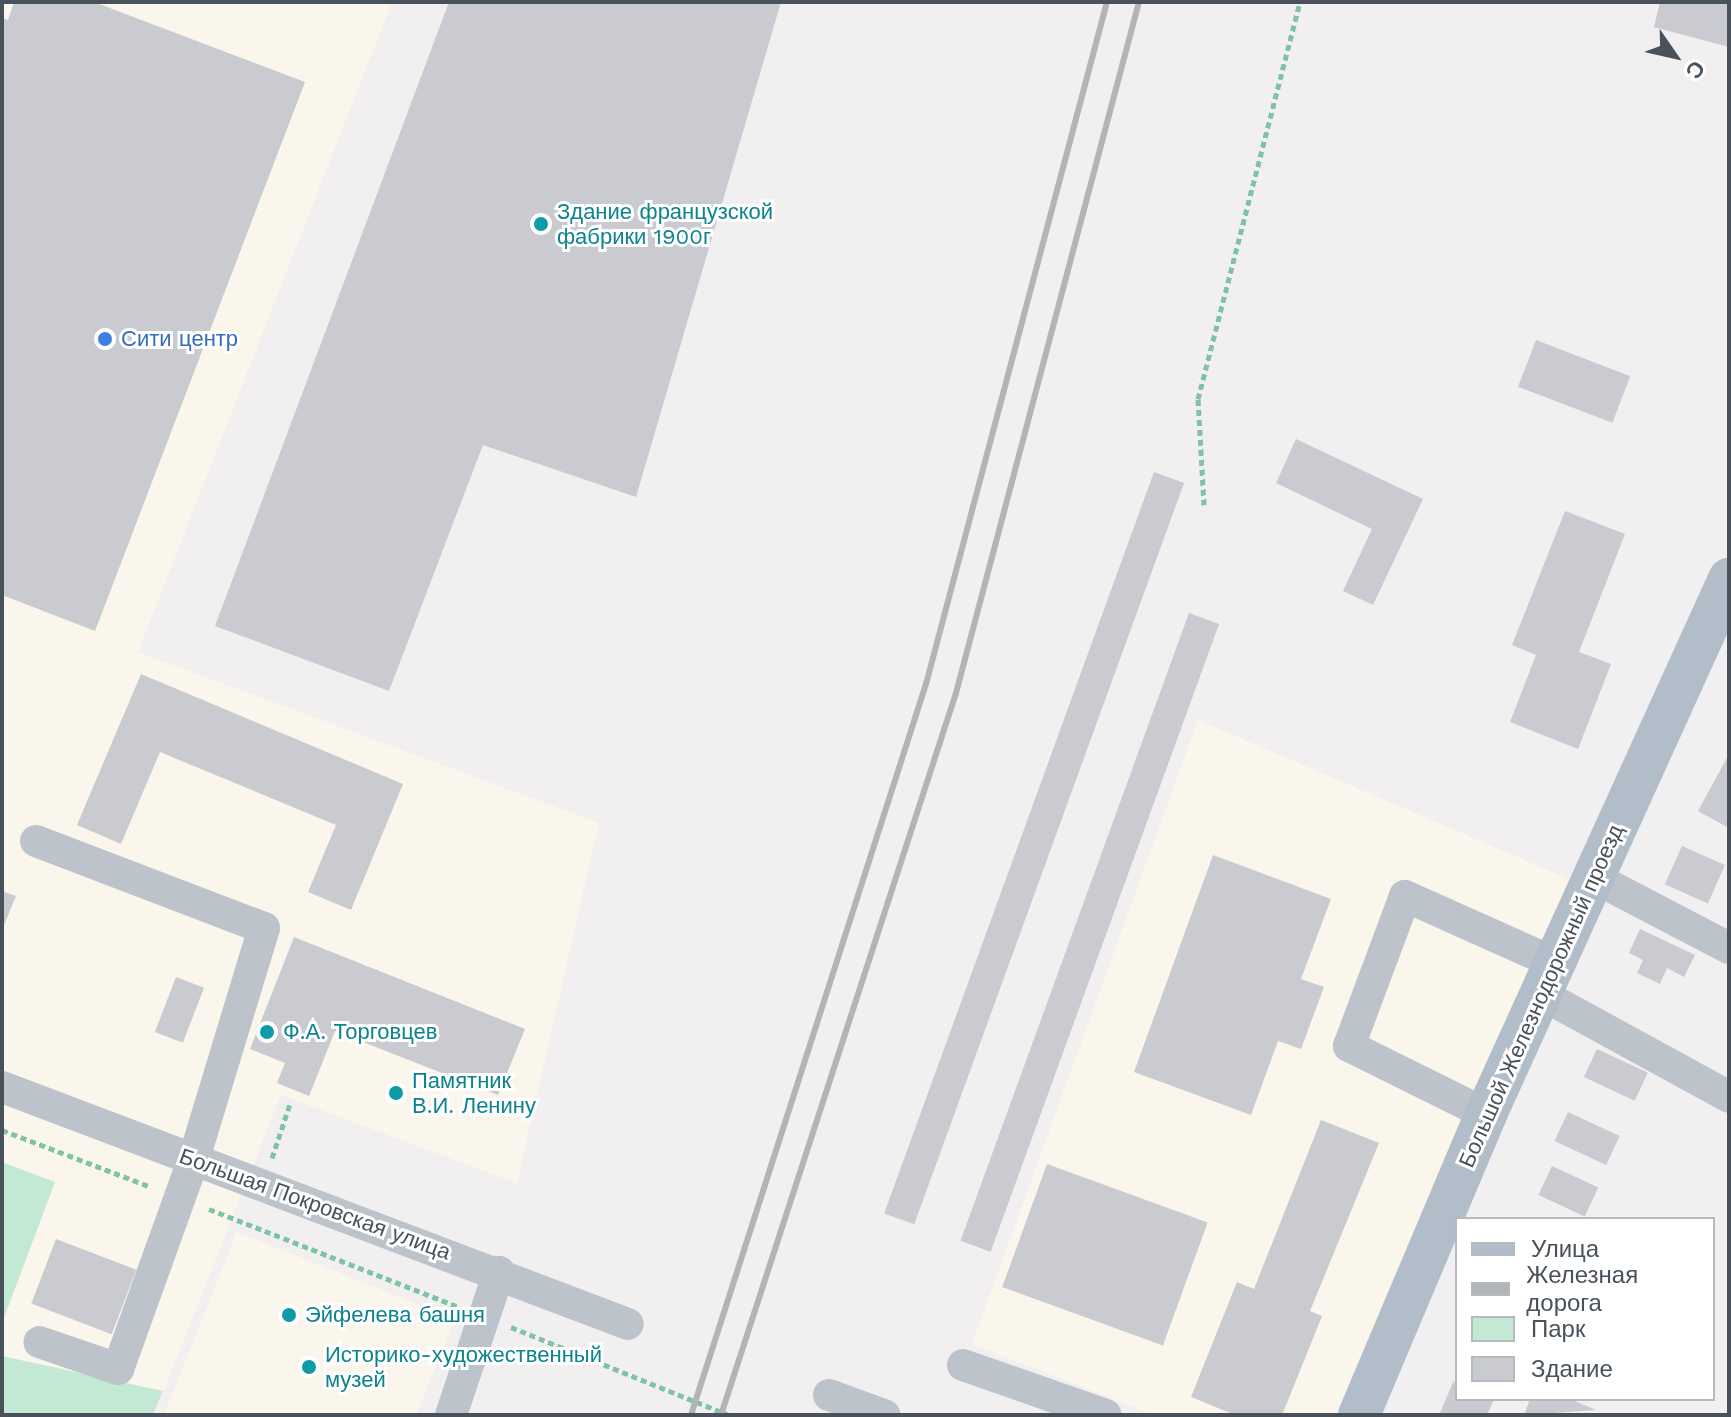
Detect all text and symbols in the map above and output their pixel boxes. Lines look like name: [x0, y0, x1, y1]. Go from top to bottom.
north arrow: [1635, 16, 1715, 96]
text: С: [1681, 56, 1710, 83]
place label: Здание французской фабрики 1900г: [557, 198, 773, 250]
marker: Здание французской фабрики 1900г: [532, 215, 550, 233]
place label: Сити центр: [121, 326, 238, 352]
marker: Сити центр: [96, 330, 114, 348]
street label: Большой Железнодорожный проезд: [1453, 820, 1629, 1172]
place label: Ф.А. Торговцев: [283, 1019, 438, 1045]
marker: Ф.А. Торговцев: [258, 1023, 276, 1041]
place label: Памятник В.И. Ленину: [412, 1067, 536, 1118]
marker: Памятник В.И. Ленину: [387, 1084, 405, 1102]
street label: Большая Покровская улица: [176, 1143, 454, 1265]
legend: [1455, 1217, 1715, 1401]
text: Улица: [1531, 1235, 1599, 1263]
text: Железная дорога: [1526, 1261, 1638, 1317]
place label: Эйфелева башня: [305, 1302, 485, 1328]
marker: Эйфелева башня: [280, 1306, 298, 1324]
text: Парк: [1531, 1315, 1585, 1343]
place label: Историко-художественный музей: [325, 1341, 602, 1392]
text: Здание: [1531, 1355, 1613, 1383]
marker: Историко-художественный музей: [300, 1358, 318, 1376]

